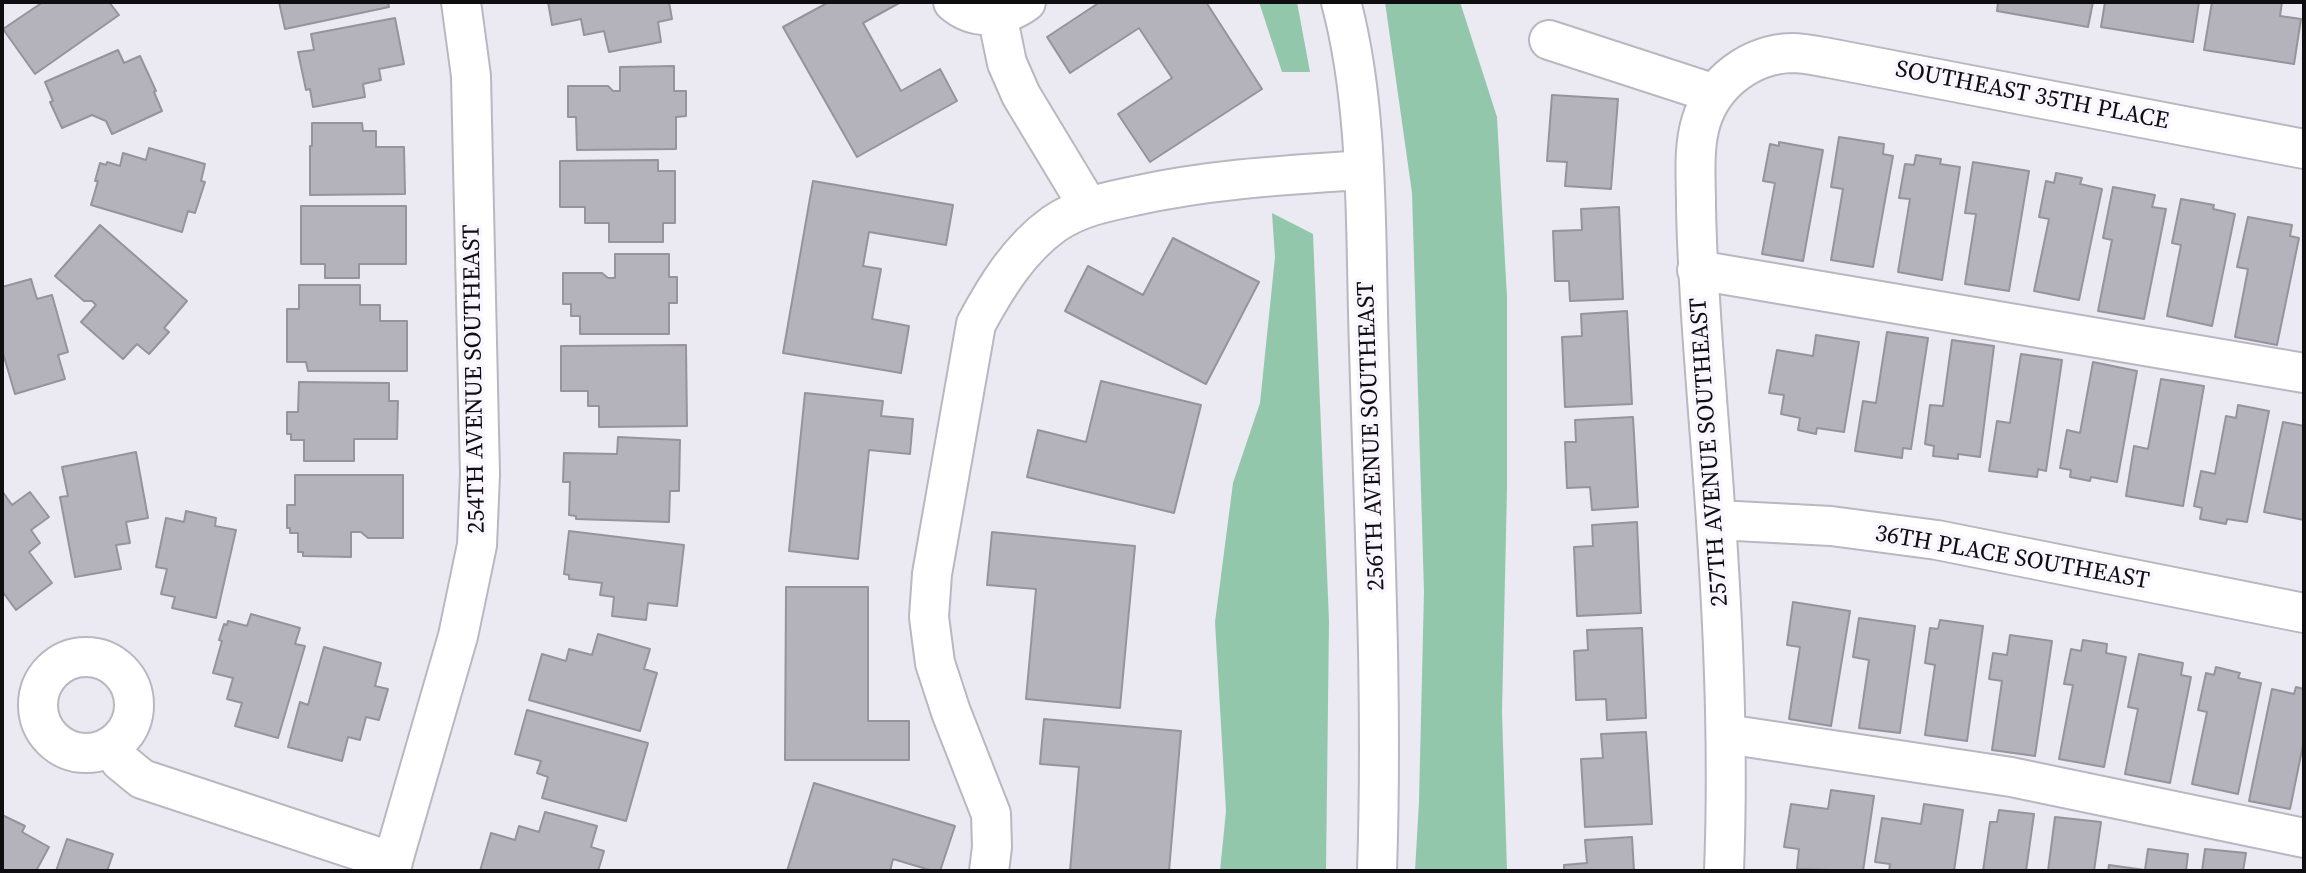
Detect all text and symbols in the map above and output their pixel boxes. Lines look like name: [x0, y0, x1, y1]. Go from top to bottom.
street label: SOUTHEAST 35TH PLACE: [1893, 55, 2171, 137]
street label: 254TH AVENUE SOUTHEAST: [458, 224, 492, 534]
street label: 256TH AVENUE SOUTHEAST: [1352, 281, 1392, 591]
street label: 257TH AVENUE SOUTHEAST: [1685, 297, 1735, 607]
street label: 36TH PLACE SOUTHEAST: [1873, 520, 2151, 596]

